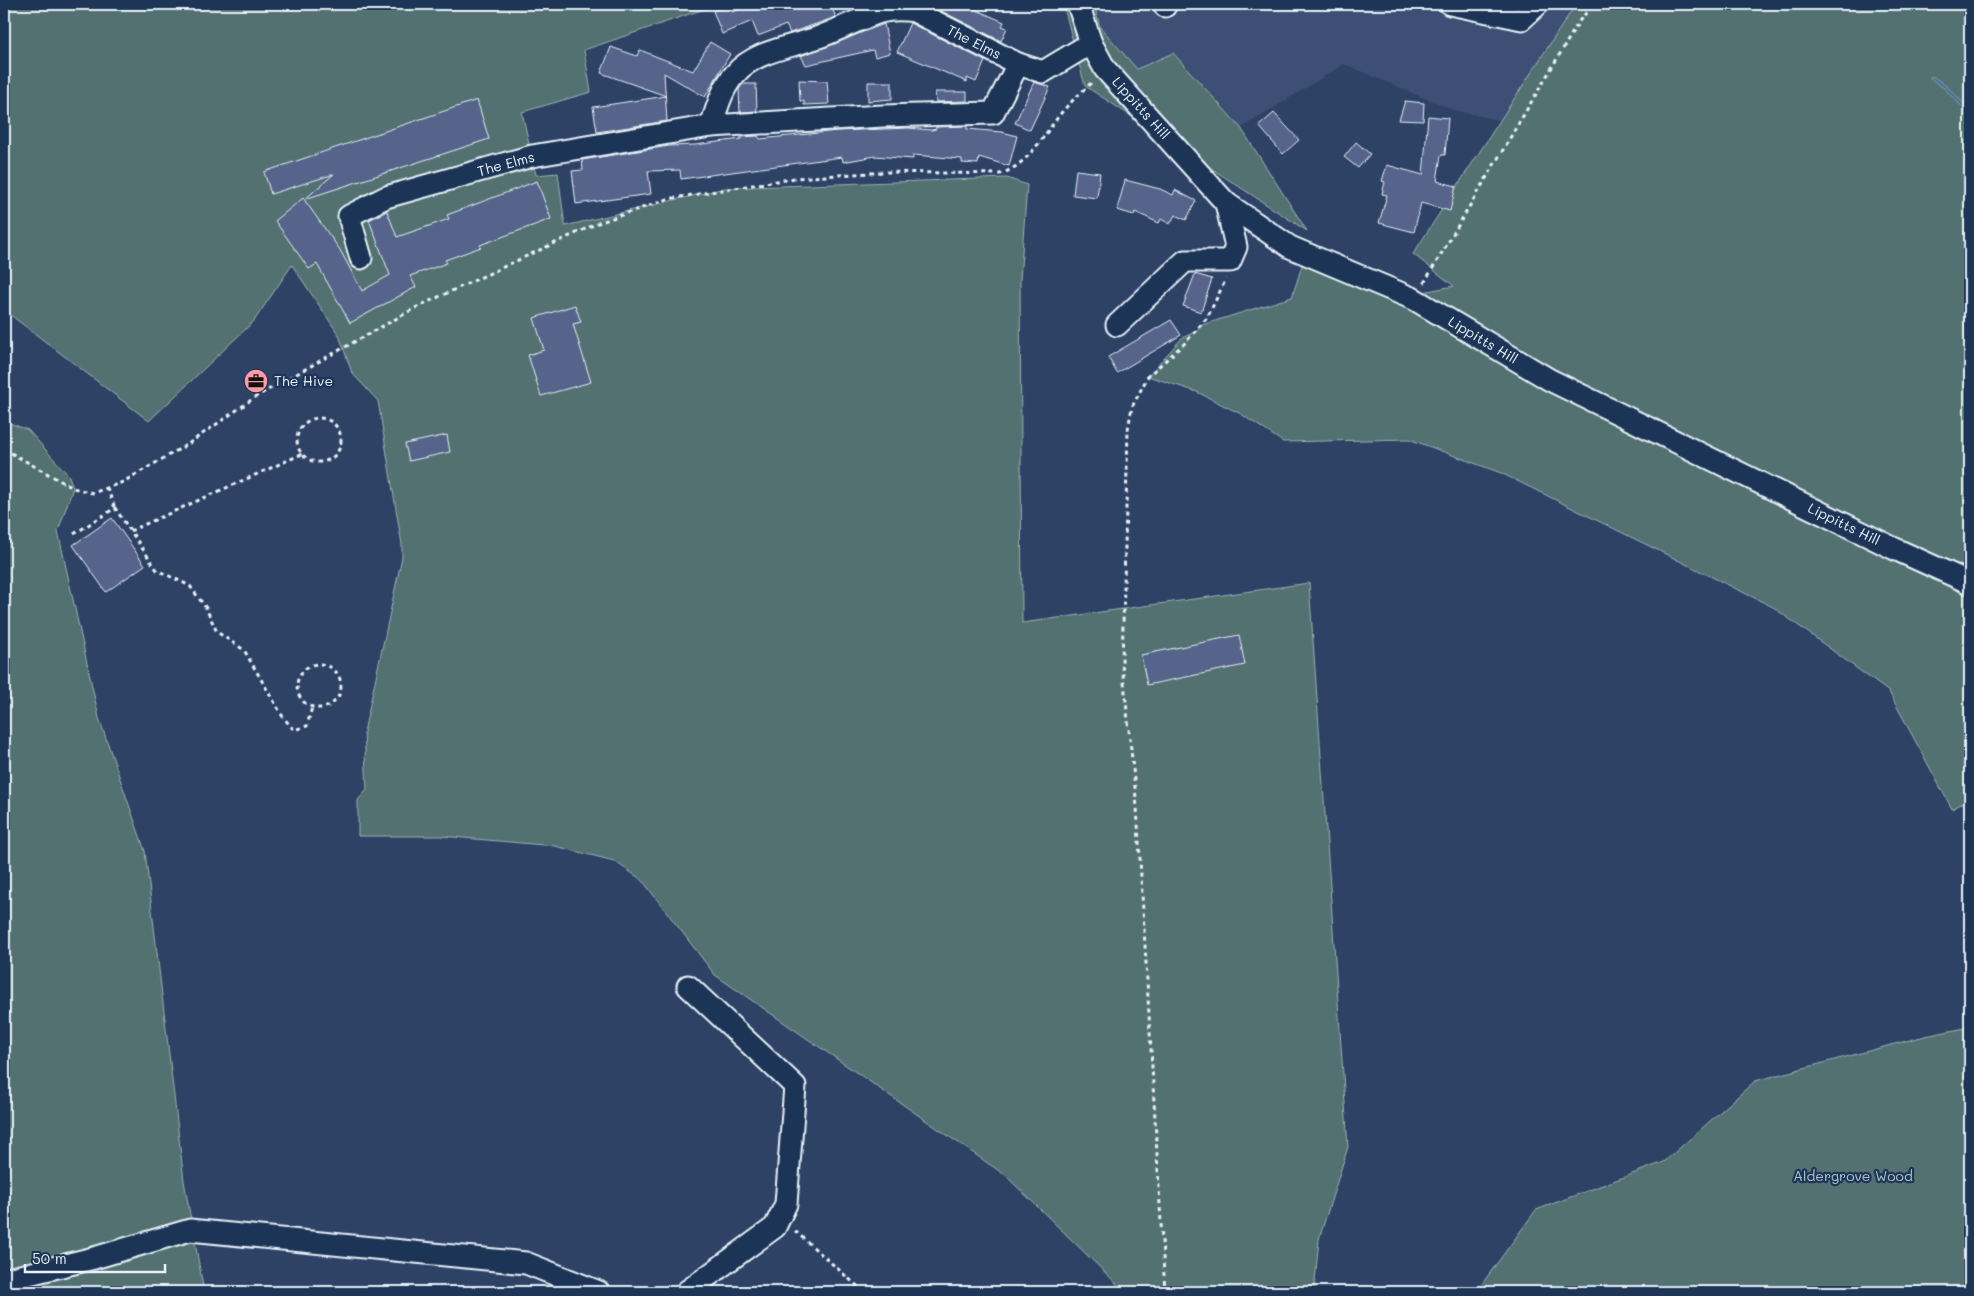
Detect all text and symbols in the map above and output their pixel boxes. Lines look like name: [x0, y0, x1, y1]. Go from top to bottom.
street label: The Elms: [944, 20, 1005, 63]
street label: Lippitts Hill: [1108, 72, 1175, 143]
street label: The Elms: [475, 147, 537, 180]
street label: Lippitts Hill: [1445, 311, 1522, 368]
office icon: The Hive: [243, 368, 269, 394]
place label: The Hive: [274, 371, 333, 390]
street label: Lippitts Hill: [1805, 498, 1883, 549]
park label: Aldergrove Wood: [1793, 1166, 1913, 1185]
scale bar: [25, 1241, 165, 1273]
text: 50 m: [32, 1248, 67, 1268]

